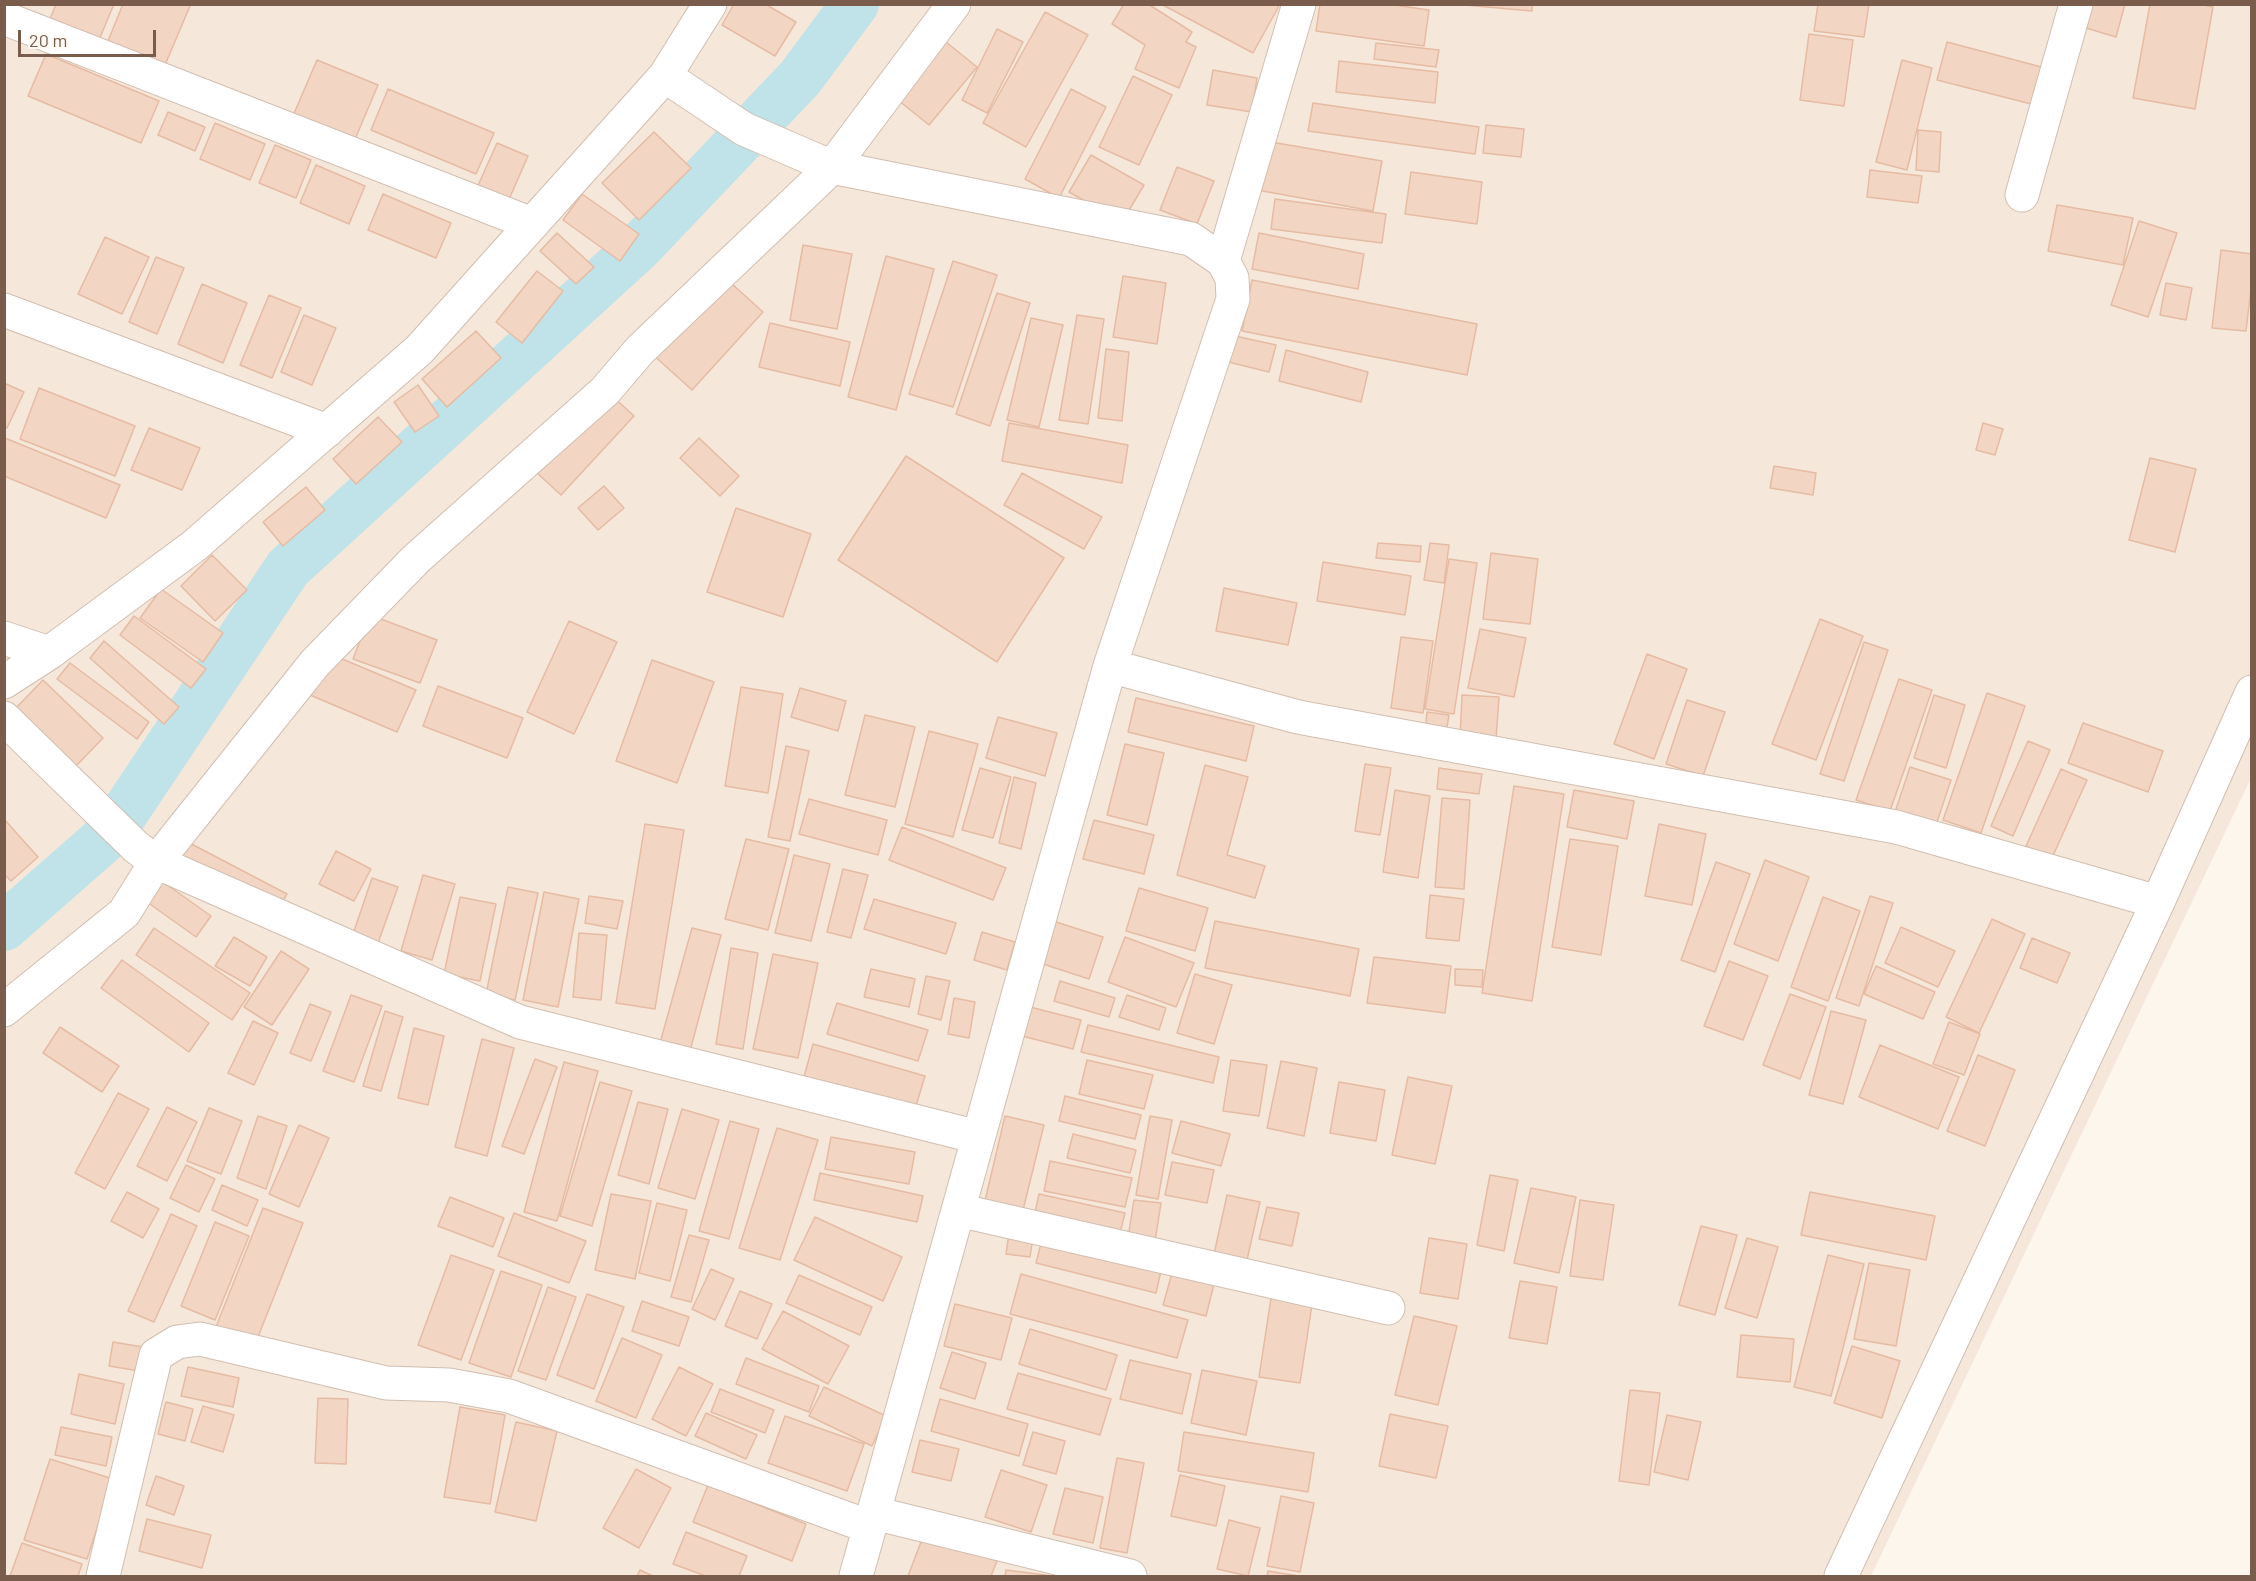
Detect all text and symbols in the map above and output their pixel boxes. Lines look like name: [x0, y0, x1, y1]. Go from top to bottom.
scale bar: [21, 18, 159, 56]
text: 20 m: [29, 29, 67, 51]

